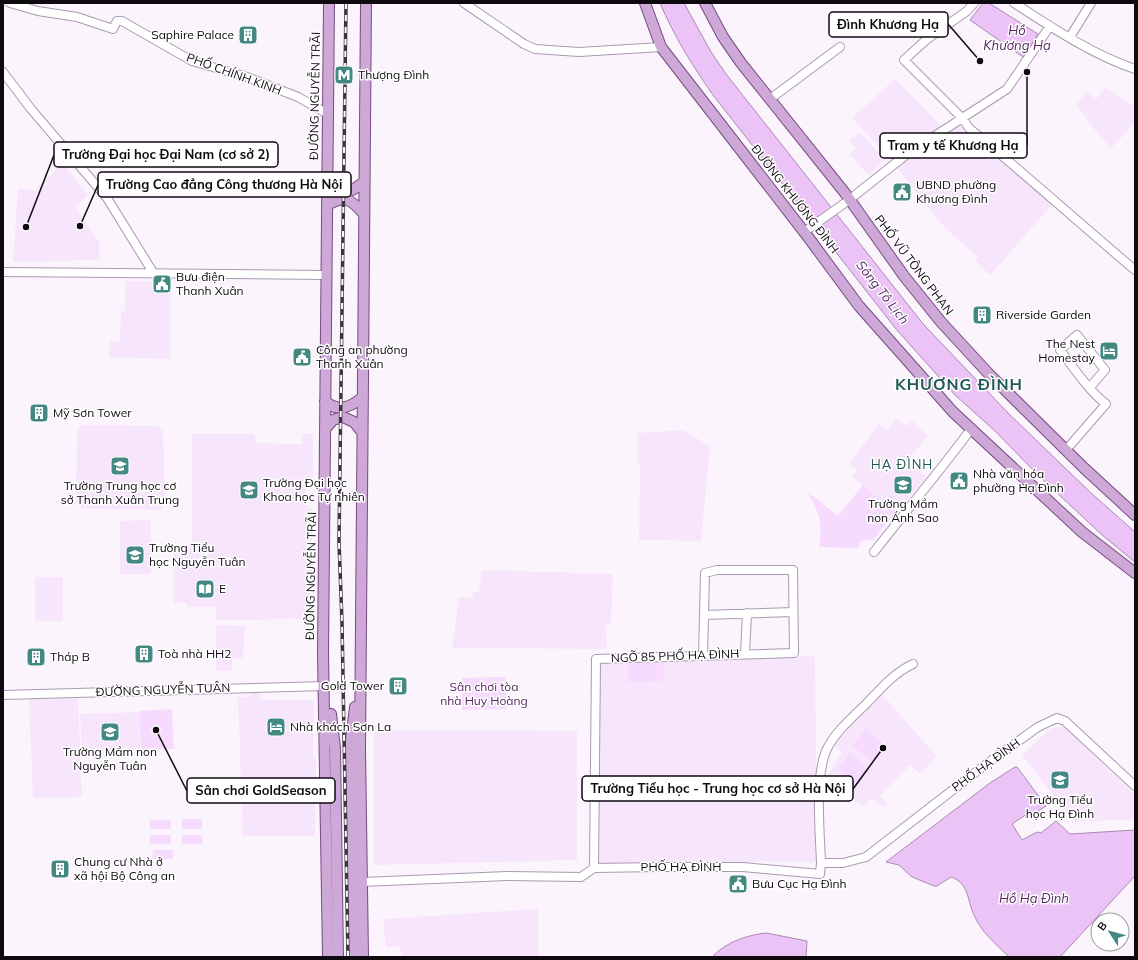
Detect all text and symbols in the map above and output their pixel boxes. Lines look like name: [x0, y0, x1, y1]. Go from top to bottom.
callout: Đình Khương Hạ: [829, 12, 948, 37]
text: Đình Khương Hạ: [836, 16, 939, 32]
water label: Hồ Khương Hạ: [983, 22, 1051, 53]
building icon: Saphire Palace: [237, 24, 259, 46]
place label: Saphire Palace: [151, 27, 234, 42]
street label: ĐƯỜNG NGUYỄN TRÃI: [305, 32, 323, 160]
street label: PHỐ CHÍNH KINH: [185, 49, 284, 98]
metro station icon: Thượng Đình: [333, 64, 355, 86]
place label: Thượng Đình: [358, 67, 429, 82]
callout: Trạm y tế Khương Hạ: [880, 133, 1027, 158]
text: Trạm y tế Khương Hạ: [887, 137, 1019, 154]
street label: ĐƯỜNG KHƯƠNG ĐÌNH: [748, 141, 842, 256]
callout: Trường Đại học Đại Nam (cơ sở 2): [54, 142, 278, 167]
text: Trường Đại học Đại Nam (cơ sở 2): [62, 146, 270, 162]
callout: Trường Cao đẳng Công thương Hà Nội: [98, 172, 351, 197]
text: Trường Cao đẳng Công thương Hà Nội: [106, 176, 342, 192]
place label: UBND phường Khương Đình: [916, 177, 996, 206]
public building icon: UBND phường Khương Đình: [891, 181, 913, 203]
street label: PHỐ VŨ TÔNG PHAN: [872, 212, 957, 318]
water label: Sông Tô Lịch: [853, 257, 913, 327]
place label: Bưu điện Thanh Xuân: [176, 269, 244, 298]
public building icon: Bưu điện Thanh Xuân: [151, 273, 173, 295]
building icon: Riverside Garden: [971, 304, 993, 326]
place label: Riverside Garden: [996, 307, 1091, 322]
place label: The Nest Homestay: [1038, 336, 1096, 365]
hotel icon: The Nest Homestay: [1098, 340, 1120, 362]
place label: Công an phường Thanh Xuân: [316, 342, 408, 371]
public building icon: Công an phường Thanh Xuân: [291, 346, 313, 368]
district label: KHƯƠNG ĐÌNH: [895, 374, 1023, 394]
building icon: Mỹ Sơn Tower: [28, 402, 50, 424]
place label: Mỹ Sơn Tower: [53, 405, 132, 420]
school or university icon: Trường Trung học cơ sở Thanh Xuân Trung: [109, 455, 131, 477]
district label: HẠ ĐÌNH: [871, 456, 933, 472]
place label: Nhà văn hóa phường Hạ Đình: [973, 466, 1064, 495]
public building icon: Nhà văn hóa phường Hạ Đình: [948, 470, 970, 492]
school or university icon: Trường Mầm non Ánh Sao: [892, 474, 914, 496]
place label: Trường Đại học Khoa học Tự nhiên: [263, 475, 365, 504]
place label: Trường Trung học cơ sở Thanh Xuân Trung: [61, 478, 179, 507]
school or university icon: Trường Đại học Khoa học Tự nhiên: [238, 479, 260, 501]
place label: Trường Mầm non Ánh Sao: [867, 496, 939, 525]
street label: ĐƯỜNG NGUYỄN TRÃI: [301, 512, 319, 640]
place label: Trường Tiểu học Nguyễn Tuân: [149, 540, 246, 569]
school or university icon: Trường Tiểu học Nguyễn Tuân: [124, 544, 146, 566]
library icon: E: [194, 578, 216, 600]
place label: E: [219, 581, 226, 596]
building icon: Toà nhà HH2: [133, 643, 155, 665]
building icon: Tháp B: [25, 646, 47, 668]
place label: Toà nhà HH2: [158, 646, 232, 661]
street label: NGÕ 85 PHỐ HẠ ĐÌNH: [611, 646, 739, 665]
place label: Tháp B: [50, 649, 90, 664]
building icon: Gold Tower: [387, 675, 409, 697]
place label: Gold Tower: [321, 678, 385, 693]
street label: ĐƯỜNG NGUYỄN TUÂN: [95, 679, 231, 699]
park label: Sân chơi tòa nhà Huy Hoàng: [440, 679, 528, 708]
hotel icon: Nhà khách Sơn La: [265, 716, 287, 738]
place label: Nhà khách Sơn La: [290, 719, 391, 734]
school or university icon: Trường Mầm non Nguyễn Tuân: [99, 721, 121, 743]
street label: PHỐ HẠ ĐÌNH: [949, 735, 1023, 794]
place label: Trường Mầm non Nguyễn Tuân: [63, 744, 157, 773]
school or university icon: Trường Tiểu học Hạ Đình: [1049, 769, 1071, 791]
callout: Trường Tiểu học - Trung học cơ sở Hà Nội: [582, 776, 853, 801]
callout: Sân chơi GoldSeason: [187, 778, 335, 803]
text: Trường Tiểu học - Trung học cơ sở Hà Nội: [591, 780, 845, 796]
text: Sân chơi GoldSeason: [195, 782, 327, 798]
place label: Trường Tiểu học Hạ Đình: [1026, 792, 1094, 821]
place label: Chung cư Nhà ở xã hội Bộ Công an: [74, 854, 175, 883]
building icon: Chung cư Nhà ở xã hội Bộ Công an: [49, 858, 71, 880]
street label: PHỐ HẠ ĐÌNH: [641, 859, 721, 874]
public building icon: Bưu Cục Hạ Đình: [727, 873, 749, 895]
place label: Bưu Cục Hạ Đình: [752, 876, 847, 891]
water label: Hồ Hạ Đình: [999, 890, 1069, 906]
north arrow: [1090, 912, 1130, 952]
text: B: [1094, 919, 1110, 933]

